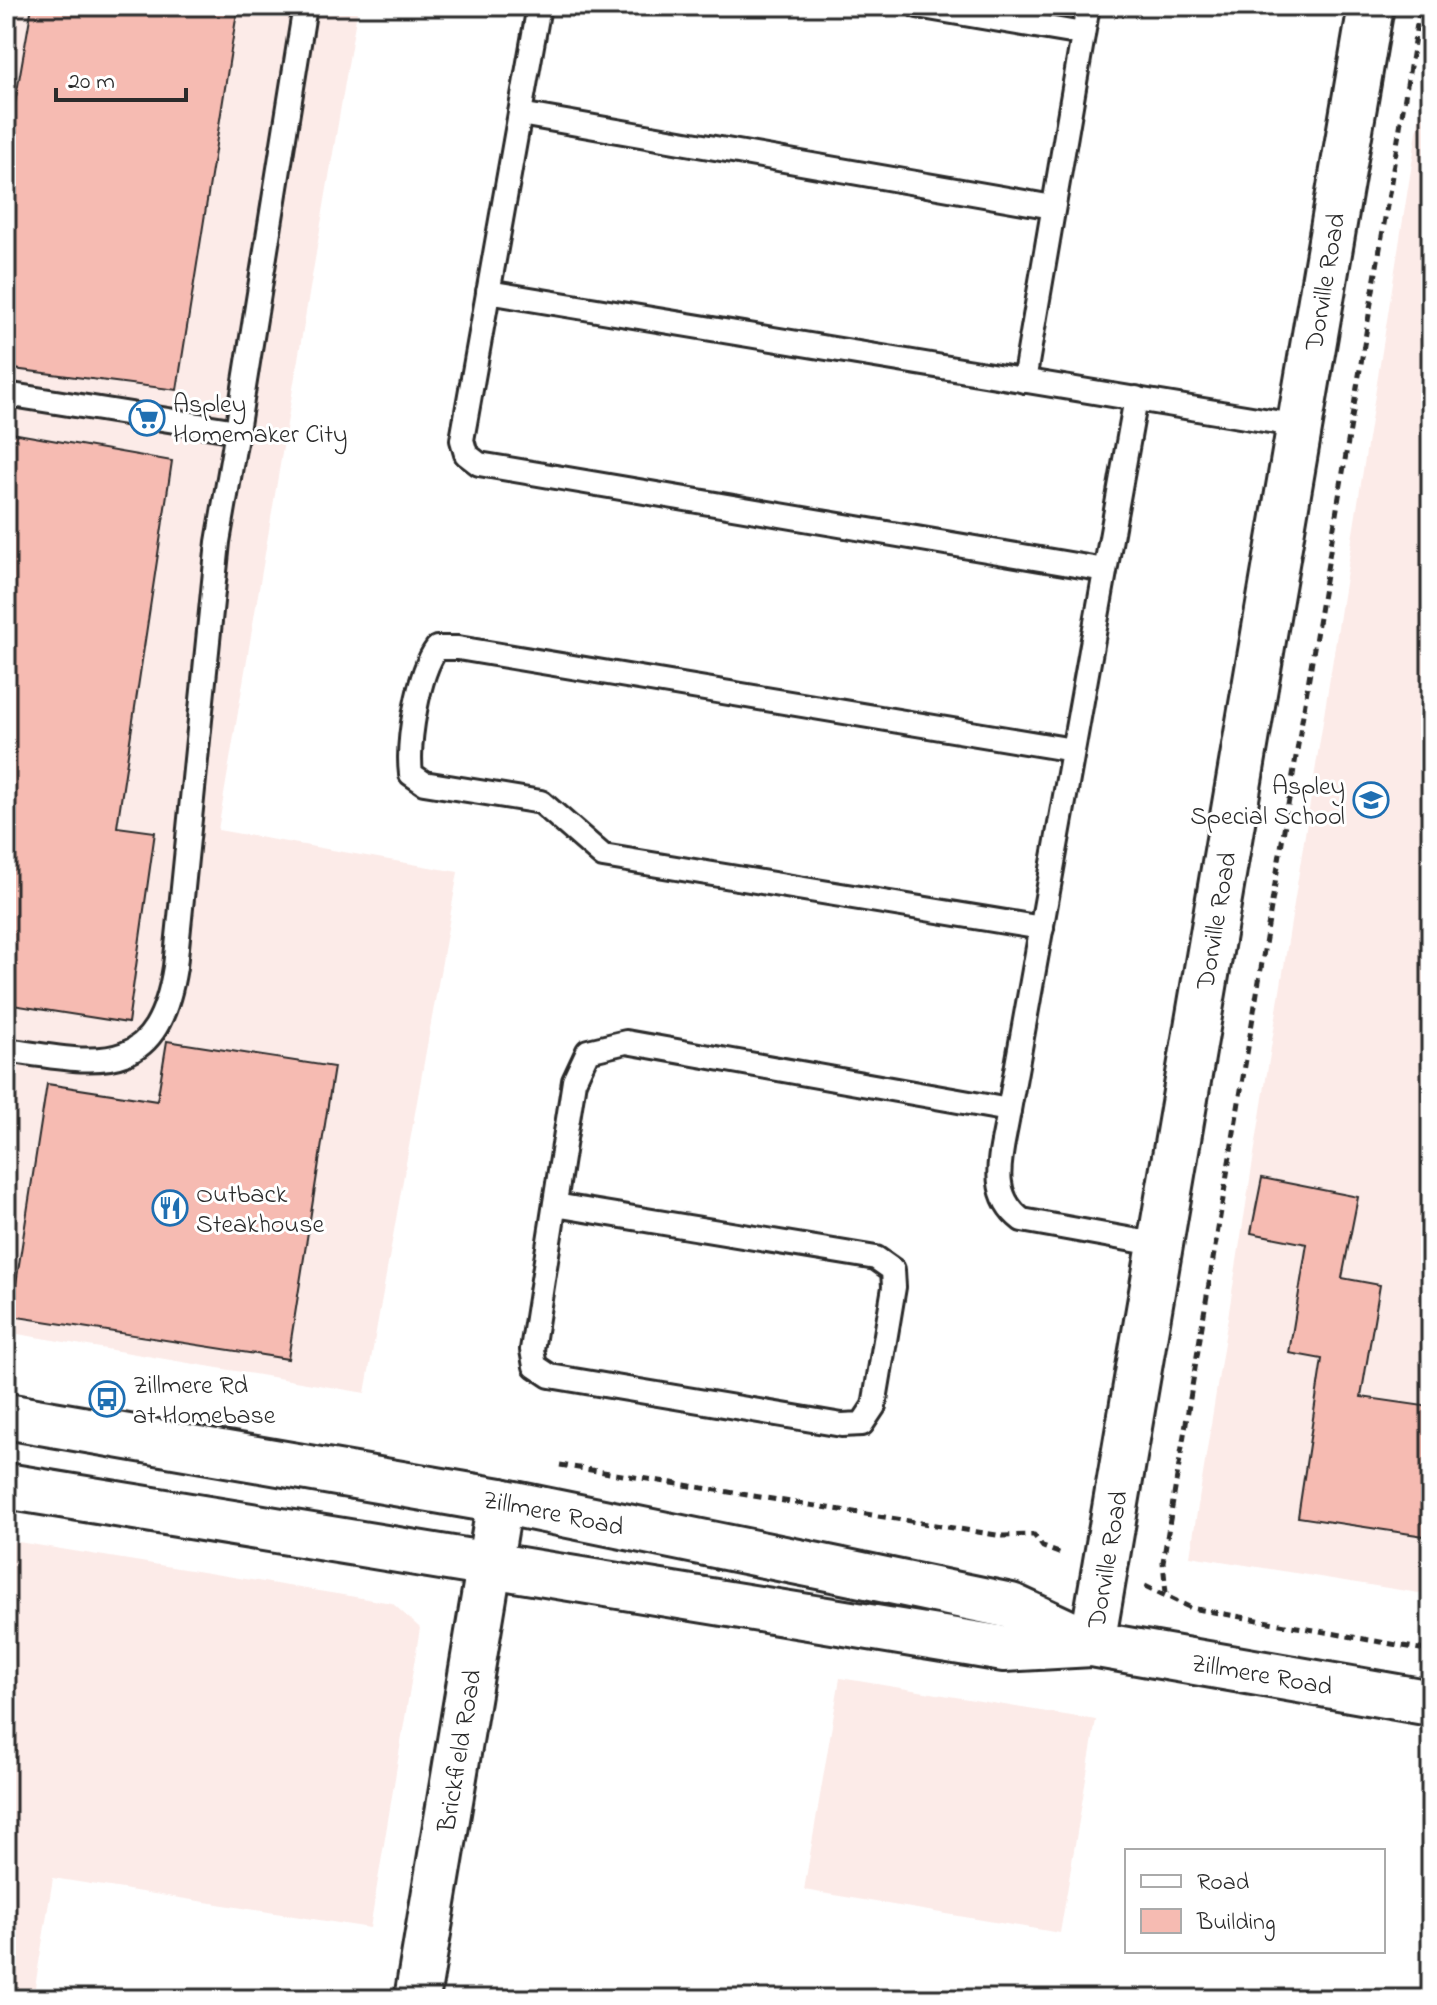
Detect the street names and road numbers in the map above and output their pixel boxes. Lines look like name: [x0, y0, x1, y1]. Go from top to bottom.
street label: Dorville Road: [1296, 210, 1357, 355]
street label: Dorville Road: [1188, 849, 1249, 994]
street label: Zillmere Road: [480, 1482, 627, 1548]
street label: Dorville Road: [1079, 1488, 1140, 1632]
street label: Zillmere Road: [1188, 1646, 1336, 1708]
street label: Brickfield Road: [429, 1667, 494, 1836]

